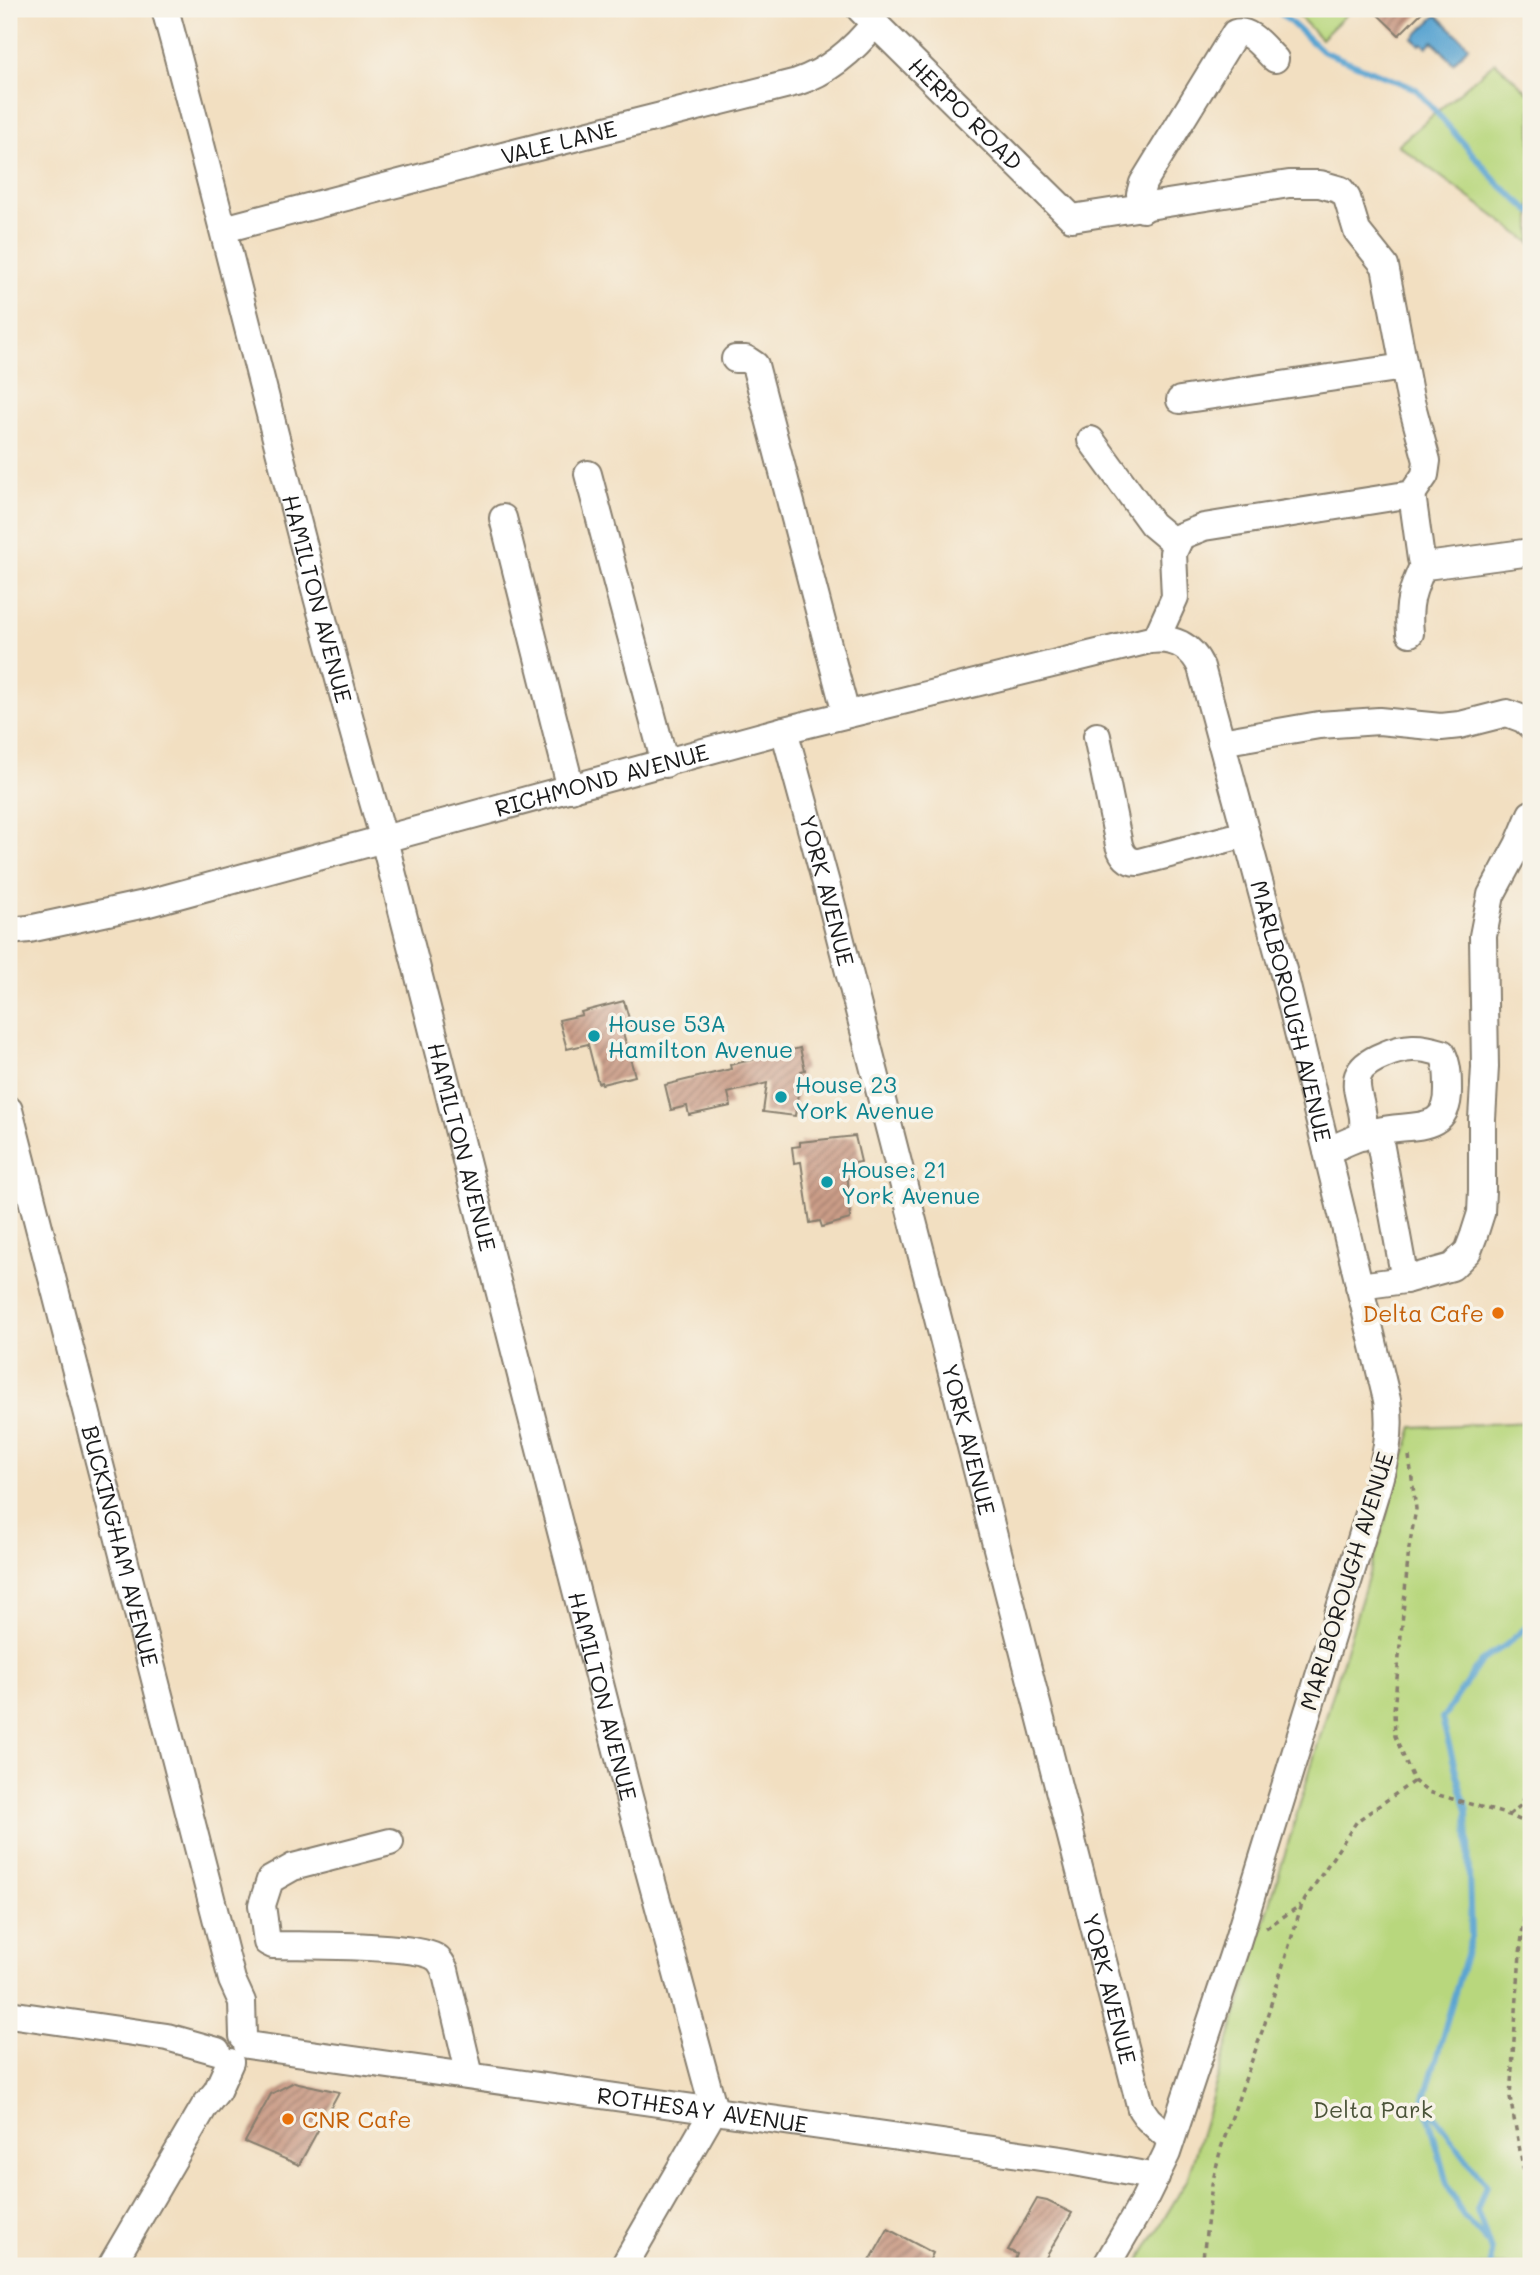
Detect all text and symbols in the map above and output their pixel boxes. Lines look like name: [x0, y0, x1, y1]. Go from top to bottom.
street label: HERPO ROAD: [903, 51, 1030, 176]
street label: VALE LANE: [498, 113, 620, 171]
street label: HAMILTON AVENUE: [276, 491, 360, 706]
street label: RICHMOND AVENUE: [491, 736, 712, 823]
street label: YORK AVENUE: [793, 811, 862, 969]
street label: MARLBOROUGH AVENUE: [1244, 877, 1339, 1145]
place label: House 53A Hamilton Avenue: [608, 1008, 793, 1064]
marker: House 53A Hamilton Avenue: [586, 1028, 602, 1044]
street label: HAMILTON AVENUE: [421, 1039, 504, 1254]
place label: House 23 York Avenue: [795, 1069, 934, 1125]
marker: House 23 York Avenue: [773, 1089, 789, 1105]
place label: House: 21 York Avenue: [841, 1154, 980, 1210]
marker: House: 21 York Avenue: [819, 1174, 835, 1190]
place label: Delta Cafe: [1362, 1298, 1484, 1328]
marker: Delta Cafe: [1490, 1305, 1506, 1321]
street label: YORK AVENUE: [935, 1360, 1003, 1518]
street label: BUCKINGHAM AVENUE: [75, 1422, 166, 1670]
street label: MARLBOROUGH AVENUE: [1292, 1448, 1400, 1714]
street label: HAMILTON AVENUE: [562, 1589, 644, 1803]
street label: YORK AVENUE: [1076, 1909, 1144, 2067]
street label: ROTHESAY AVENUE: [595, 2080, 810, 2139]
park label: Delta Park: [1313, 2094, 1433, 2124]
place label: CNR Cafe: [302, 2104, 411, 2134]
marker: CNR Cafe: [280, 2111, 296, 2127]

